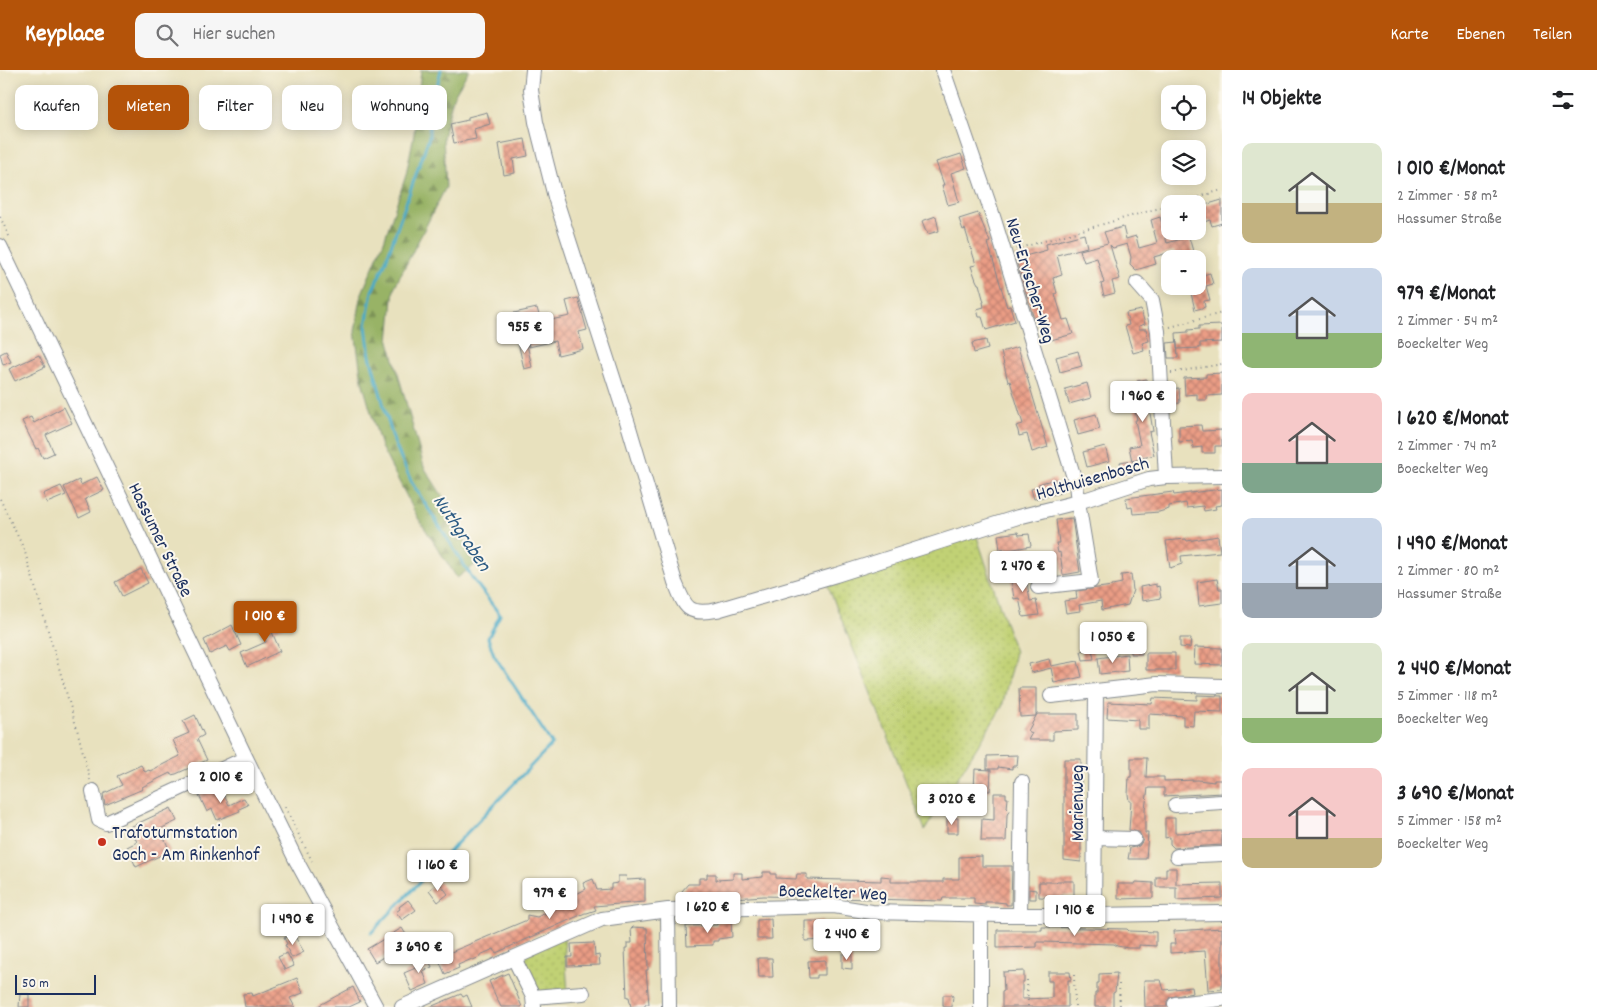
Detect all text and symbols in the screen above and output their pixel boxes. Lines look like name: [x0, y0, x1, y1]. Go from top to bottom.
search box: [135, 13, 485, 58]
text: Keyplace: [25, 18, 105, 52]
icon: search: [153, 21, 181, 49]
text: Hier suchen: [193, 22, 275, 49]
text: Karte: [1391, 23, 1429, 48]
text: Ebenen: [1457, 23, 1505, 48]
text: Teilen: [1533, 23, 1572, 48]
chip: Kaufen: [15, 85, 98, 130]
chip: Mieten: [108, 85, 189, 130]
chip: Filter: [199, 85, 272, 130]
chip: Neu: [282, 85, 342, 130]
chip: Wohnung: [352, 85, 447, 130]
map controls: [1161, 85, 1206, 295]
button: locate: [1161, 85, 1206, 130]
text: 14 Objekte: [1242, 85, 1322, 115]
icon: filters: [1549, 86, 1577, 114]
button: layers: [1161, 140, 1206, 185]
text: 1 010 €/Monat: [1397, 155, 1505, 185]
icon: home: [1282, 163, 1342, 223]
text: 2 Zimmer · 58 m²: [1397, 185, 1498, 208]
button: +: [1161, 195, 1206, 240]
text: Hassumer Straße: [1397, 208, 1502, 231]
street label: Neu-Ervscher-Weg: [997, 215, 1061, 347]
button: −: [1161, 250, 1206, 295]
text: 979 €/Monat: [1397, 280, 1496, 310]
icon: home: [1282, 288, 1342, 348]
text: 2 Zimmer · 54 m²: [1397, 310, 1498, 333]
pin: 955 €: [490, 312, 560, 354]
text: 955 €: [508, 316, 542, 339]
text: Boeckelter Weg: [1397, 333, 1488, 356]
pin: 1 960 €: [1097, 380, 1189, 423]
text: 1 960 €: [1121, 385, 1165, 408]
text: 1 620 €/Monat: [1397, 405, 1509, 435]
icon: home: [1282, 413, 1342, 473]
text: 2 Zimmer · 74 m²: [1397, 435, 1497, 458]
street label: Holthuisenbosch: [1033, 451, 1153, 509]
text: Boeckelter Weg: [1397, 458, 1488, 481]
street label: Hassumer Straße: [119, 479, 198, 602]
water label: Nuthgraben: [424, 490, 497, 578]
text: 1 490 €/Monat: [1397, 530, 1508, 560]
icon: home: [1282, 538, 1342, 598]
pin: 2 470 €: [977, 550, 1069, 593]
text: 2 470 €: [1001, 555, 1045, 578]
text: 2 Zimmer · 80 m²: [1397, 560, 1499, 583]
text: Hassumer Straße: [1397, 583, 1502, 606]
pin: 1 010 €: [219, 600, 311, 643]
text: 1 010 €: [245, 605, 285, 628]
pin: 1 050 €: [1067, 622, 1159, 664]
text: 1 050 €: [1091, 626, 1135, 649]
text: 2 440 €/Monat: [1397, 655, 1511, 685]
icon: home: [1282, 663, 1342, 723]
text: 5 Zimmer · 118 m²: [1397, 685, 1498, 708]
text: Boeckelter Weg: [1397, 708, 1488, 731]
pin: 2 010 €: [175, 762, 267, 804]
street label: Marienweg: [1066, 765, 1093, 841]
text: 2 010 €: [199, 766, 243, 789]
text: 3 690 €/Monat: [1397, 780, 1514, 810]
pin: 3 020 €: [906, 784, 998, 826]
text: 3 020 €: [928, 788, 976, 811]
icon: home: [1282, 788, 1342, 848]
text: 5 Zimmer · 158 m²: [1397, 810, 1502, 833]
place label: Trafoturmstation Goch - Am Rinkenhof: [112, 821, 261, 870]
text: Boeckelter Weg: [1397, 833, 1488, 856]
marker: Trafoturmstation Goch - Am Rinkenhof: [96, 836, 108, 848]
pin: 1 160 €: [392, 850, 484, 892]
text: 1 160 €: [418, 854, 458, 877]
pin: 979 €: [515, 878, 585, 920]
street label: Boeckelter Weg: [778, 879, 888, 910]
text: 979 €: [533, 882, 567, 905]
pin: 1 620 €: [662, 892, 754, 934]
pin: 1 910 €: [1029, 894, 1121, 937]
text: 1 620 €: [686, 896, 730, 919]
text: 1 910 €: [1055, 899, 1095, 922]
pin: 1 490 €: [247, 904, 339, 946]
text: 1 490 €: [272, 908, 314, 931]
pin: 2 440 €: [801, 918, 893, 961]
text: 2 440 €: [824, 923, 870, 946]
pin: 3 690 €: [373, 932, 465, 974]
text: 3 690 €: [395, 936, 443, 959]
scale bar: [15, 972, 96, 995]
text: 50 m: [22, 974, 49, 994]

